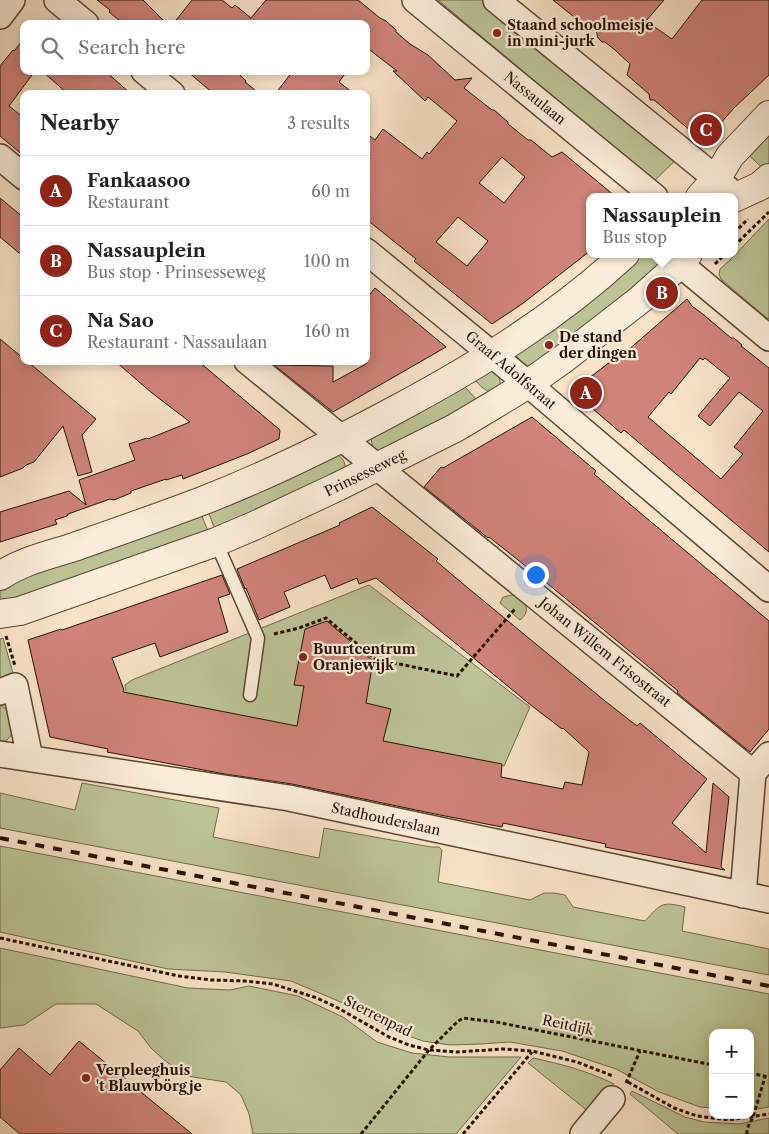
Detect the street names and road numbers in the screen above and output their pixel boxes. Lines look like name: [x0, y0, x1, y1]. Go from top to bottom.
street label: Nassaulaan: [500, 68, 570, 129]
street label: Graaf Adolfstraat: [462, 327, 560, 413]
street label: Prinsesseweg: [321, 445, 409, 500]
street label: Johan Willem Frisostraat: [534, 592, 675, 711]
street label: Stadhouderslaan: [330, 799, 443, 839]
street label: Sterrenpad: [341, 991, 415, 1041]
street label: Reitdijk: [541, 1011, 596, 1039]

